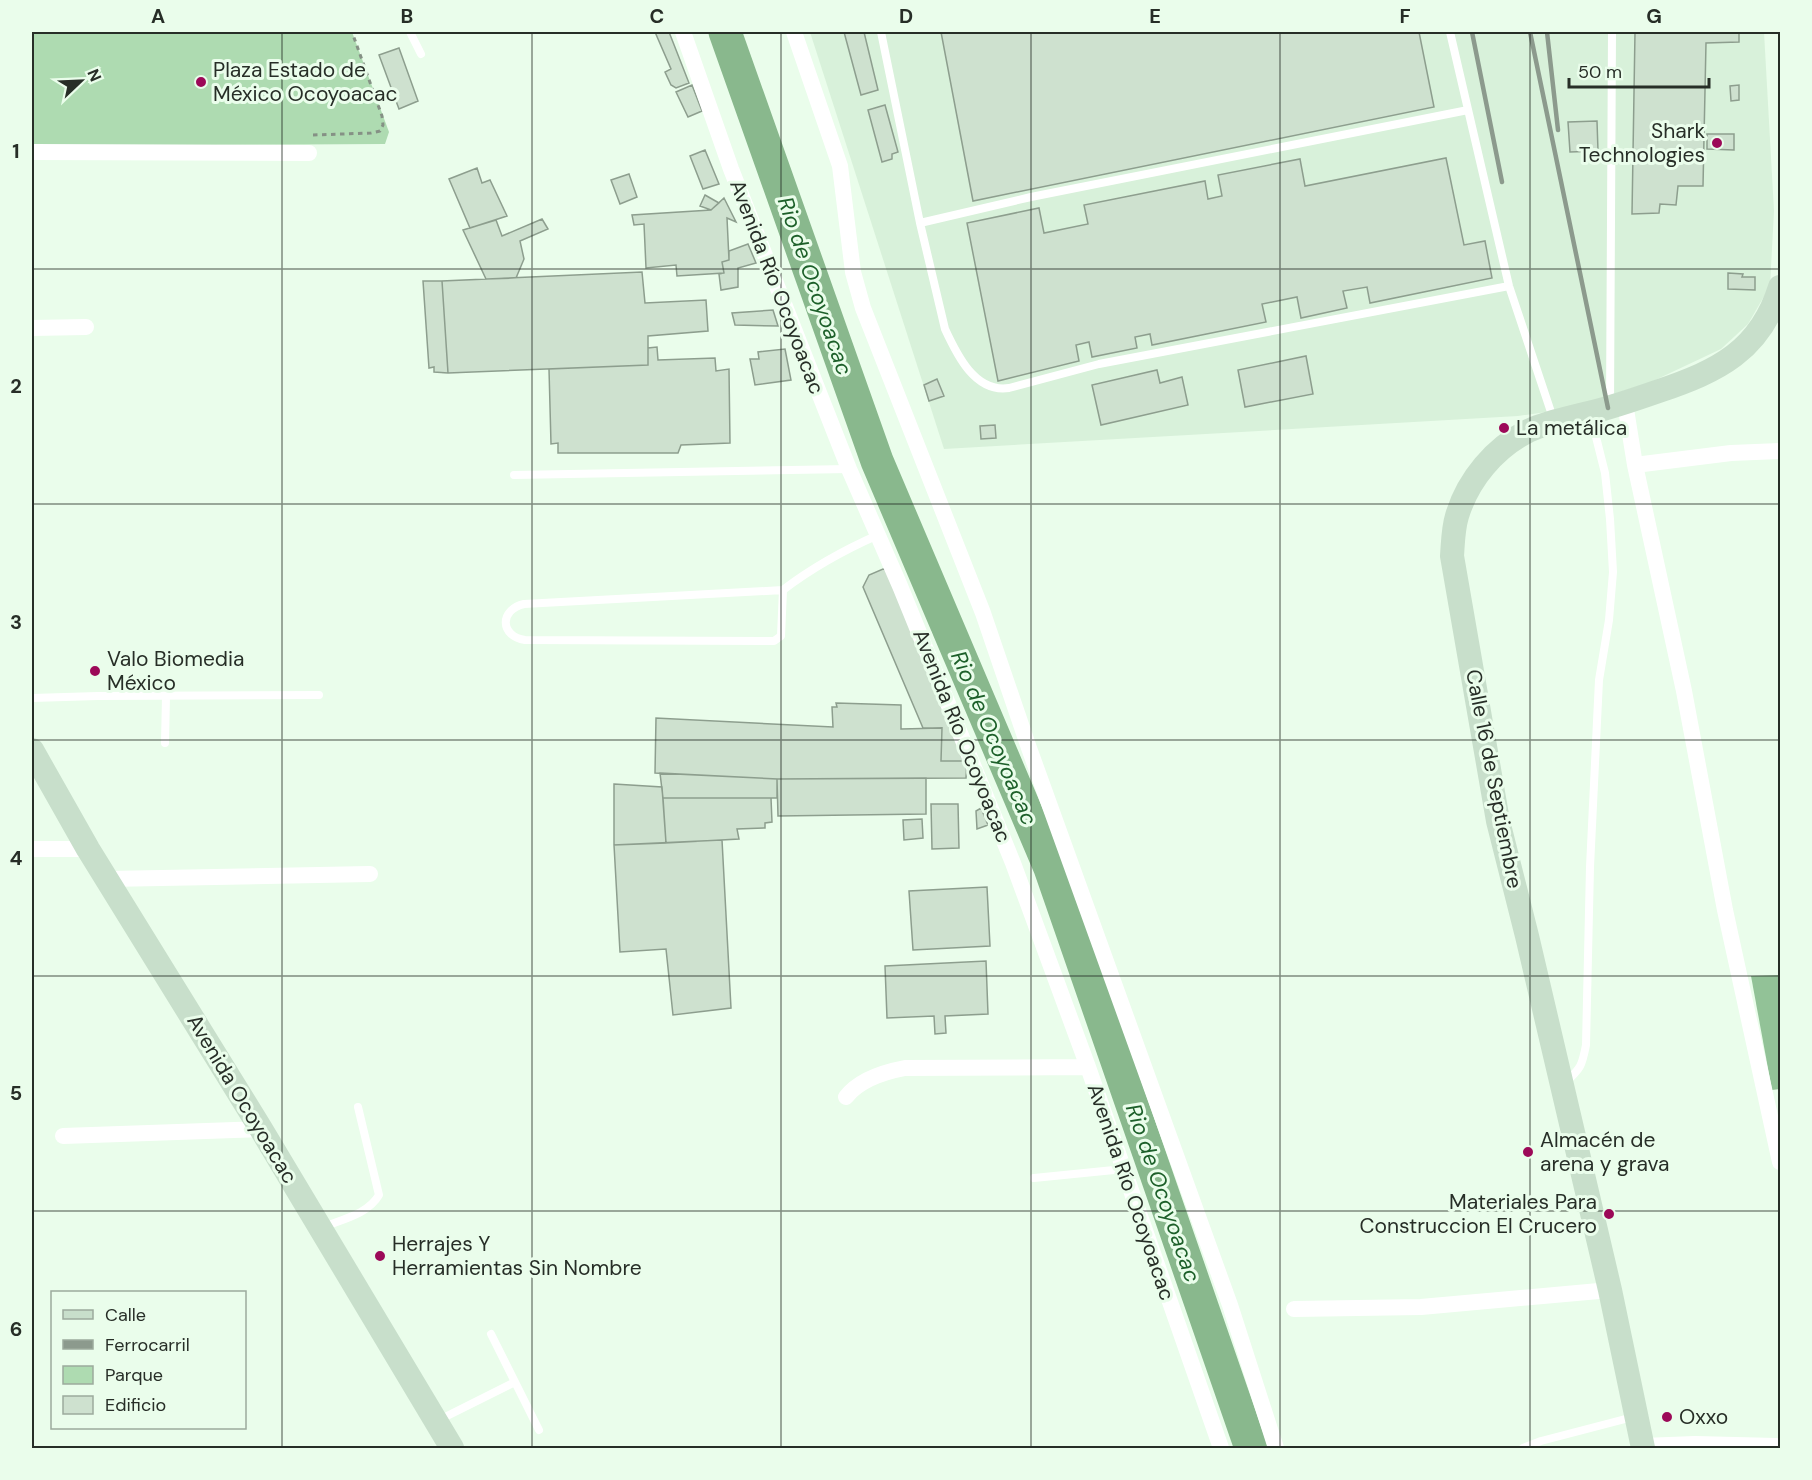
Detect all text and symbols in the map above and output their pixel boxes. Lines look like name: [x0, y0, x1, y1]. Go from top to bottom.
text: A: [151, 3, 165, 29]
text: B: [401, 3, 413, 29]
text: C: [650, 3, 664, 29]
text: D: [899, 3, 913, 29]
text: E: [1149, 3, 1161, 29]
text: F: [1399, 3, 1411, 29]
text: G: [1646, 3, 1662, 29]
north arrow: [51, 51, 111, 111]
scale bar: [1569, 51, 1708, 89]
place label: Plaza Estado de México Ocoyoacac: [213, 56, 398, 108]
text: 50 m: [1578, 60, 1622, 84]
text: N: [82, 66, 106, 85]
marker: Plaza Estado de México Ocoyoacac: [194, 75, 208, 89]
place label: Shark Technologies: [1579, 117, 1705, 169]
marker: Shark Technologies: [1710, 136, 1724, 150]
text: 1: [12, 138, 20, 164]
street label: Avenida Río Ocoyoacac: [723, 176, 831, 398]
water label: Rio de Ocoyoacac: [771, 193, 859, 379]
text: 2: [10, 373, 22, 399]
place label: La metálica: [1516, 414, 1627, 442]
marker: La metálica: [1497, 421, 1511, 435]
text: 3: [10, 609, 22, 635]
street label: Avenida Río Ocoyoacac: [906, 625, 1018, 847]
place label: Valo Biomedia México: [107, 645, 244, 697]
water label: Rio de Ocoyoacac: [944, 646, 1044, 830]
marker: Valo Biomedia México: [88, 664, 102, 678]
street label: Calle 16 de Septiembre: [1459, 667, 1529, 891]
text: 4: [10, 845, 23, 871]
street label: Avenida Ocoyoacac: [180, 1009, 304, 1189]
text: 5: [10, 1080, 22, 1106]
street label: Avenida Río Ocoyoacac: [1081, 1080, 1181, 1304]
water label: Rio de Ocoyoacac: [1119, 1100, 1207, 1286]
place label: Almacén de arena y grava: [1540, 1126, 1670, 1178]
marker: Almacén de arena y grava: [1521, 1145, 1535, 1159]
place label: Materiales Para Construccion El Crucero: [1359, 1188, 1597, 1240]
marker: Materiales Para Construccion El Crucero: [1602, 1207, 1616, 1221]
place label: Herrajes Y Herramientas Sin Nombre: [392, 1230, 642, 1282]
marker: Herrajes Y Herramientas Sin Nombre: [373, 1249, 387, 1263]
legend: [51, 1291, 246, 1429]
text: Calle: [105, 1303, 146, 1327]
text: 6: [10, 1316, 22, 1342]
text: Ferrocarril: [105, 1333, 190, 1357]
text: Parque: [105, 1363, 163, 1387]
text: Edificio: [105, 1393, 166, 1417]
place label: Oxxo: [1679, 1403, 1728, 1431]
marker: Oxxo: [1660, 1410, 1674, 1424]

